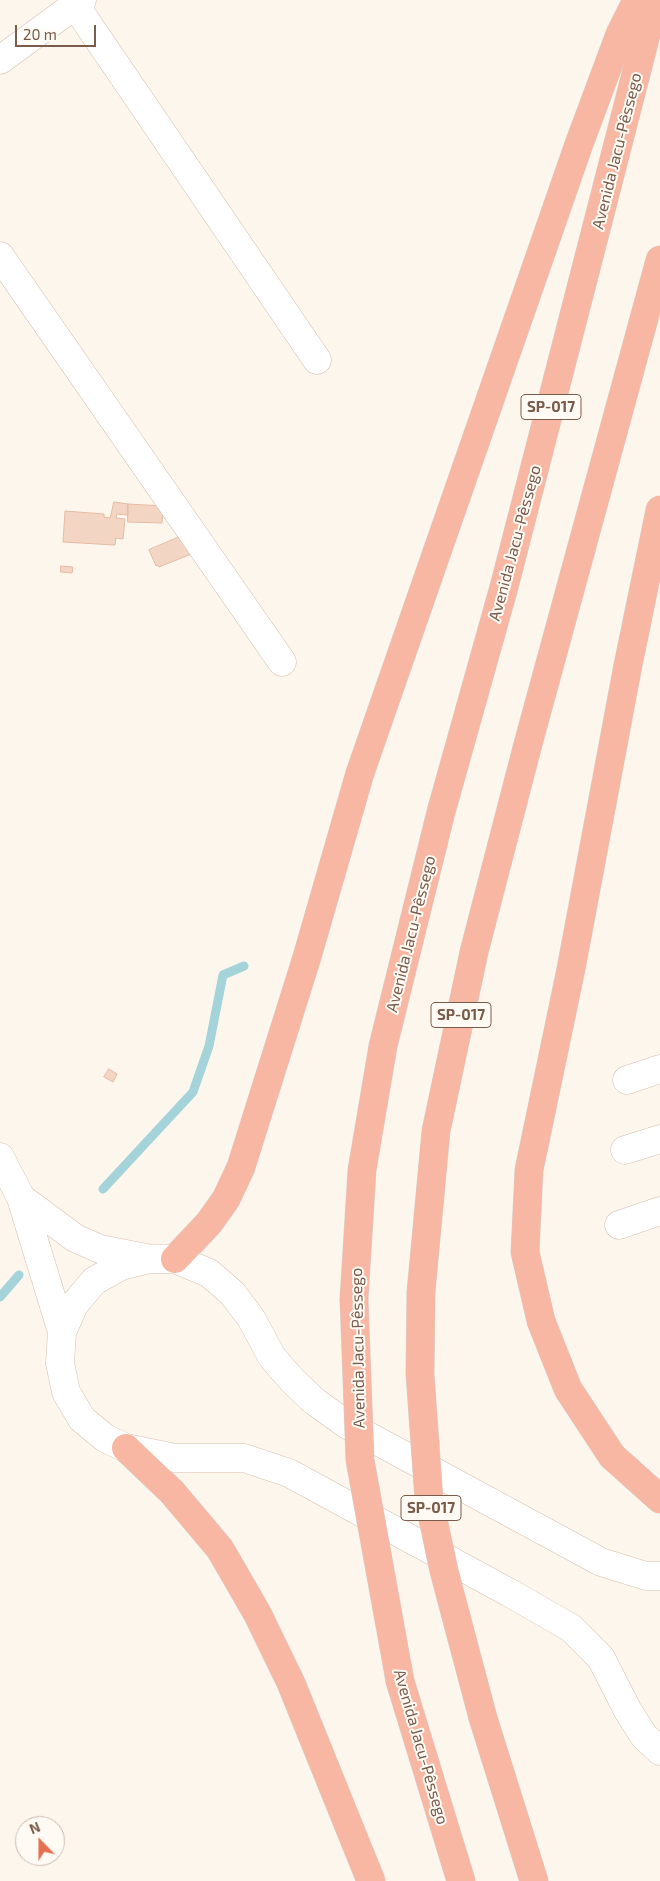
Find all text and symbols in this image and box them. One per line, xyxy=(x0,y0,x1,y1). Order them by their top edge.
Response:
scale bar xyxy=(18,15,99,47)
text: 20 m xyxy=(23,25,57,43)
street label: Avenida Jacu-Pêssego xyxy=(588,71,646,231)
road number: SP-017 xyxy=(521,394,581,420)
street label: Avenida Jacu-Pêssego xyxy=(485,463,545,623)
street label: Avenida Jacu-Pêssego xyxy=(382,854,440,1014)
road number: SP-017 xyxy=(431,1002,491,1028)
street label: Avenida Jacu-Pêssego xyxy=(347,1268,369,1428)
road number: SP-017 xyxy=(401,1496,461,1520)
street label: Avenida Jacu-Pêssego xyxy=(390,1667,452,1827)
north arrow xyxy=(15,1816,65,1866)
text: N xyxy=(27,1818,42,1837)

